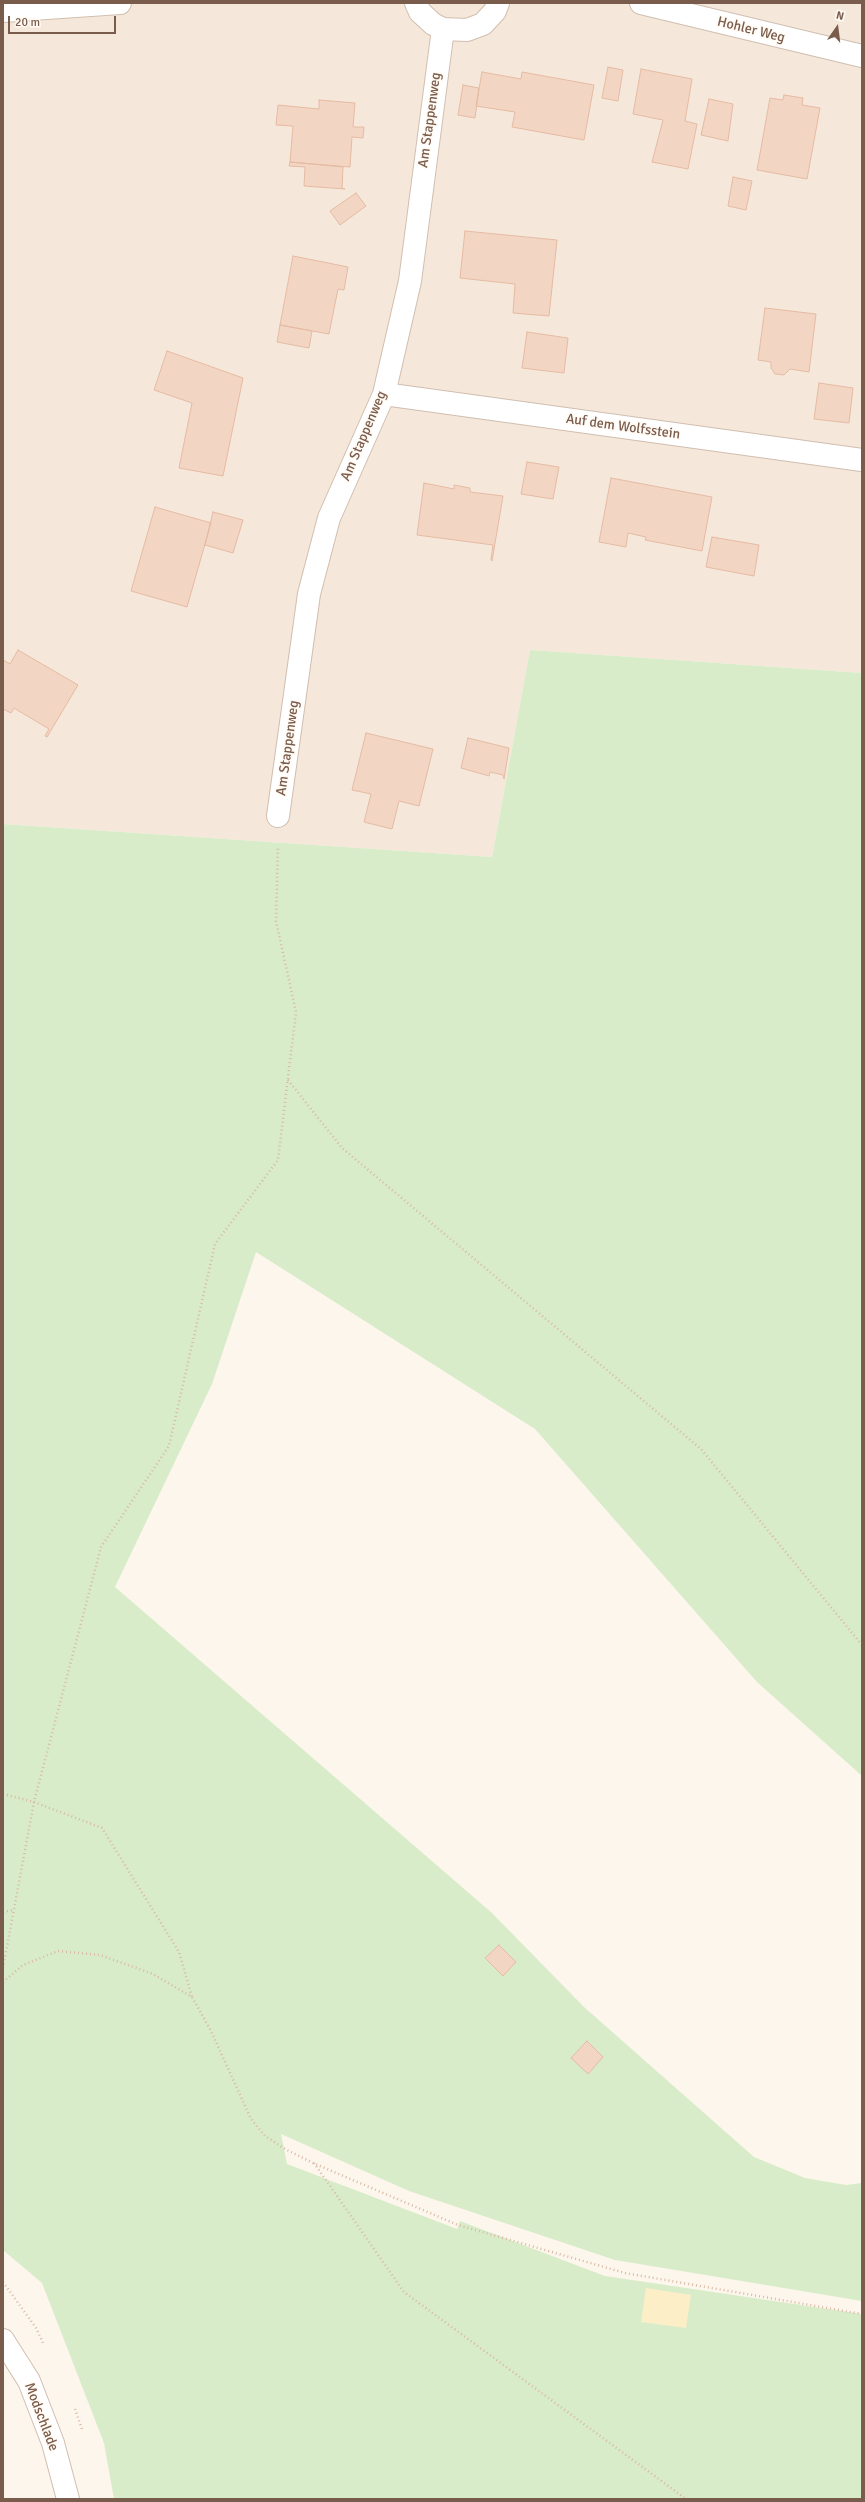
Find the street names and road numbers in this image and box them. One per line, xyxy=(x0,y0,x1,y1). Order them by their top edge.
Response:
street label: Hohler Weg xyxy=(715,13,787,47)
street label: Am Stappenweg xyxy=(415,71,445,169)
street label: Am Stappenweg xyxy=(337,388,391,484)
street label: Auf dem Wolfsstein xyxy=(565,411,681,443)
street label: Am Stappenweg xyxy=(273,699,303,797)
street label: Modschlade xyxy=(20,2380,62,2454)

